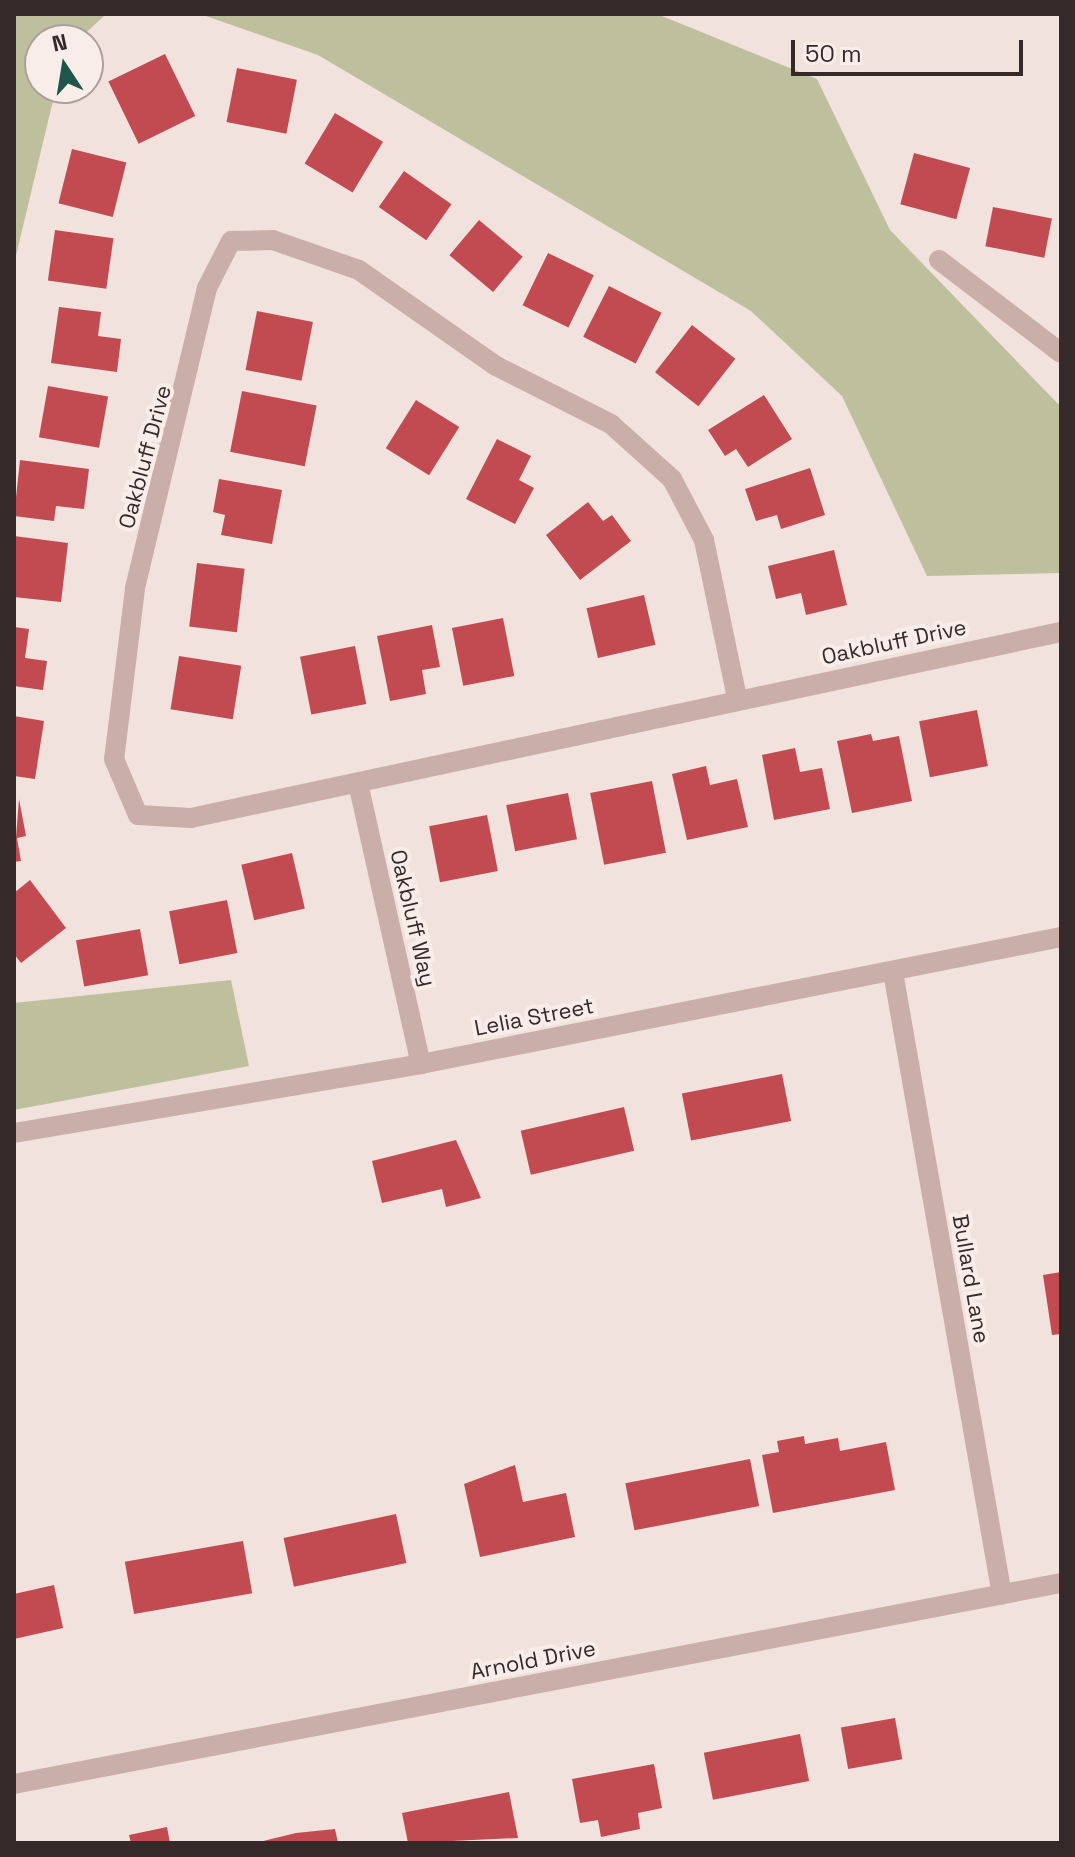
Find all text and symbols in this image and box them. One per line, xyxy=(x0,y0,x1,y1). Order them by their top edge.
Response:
north arrow xyxy=(24,24,104,104)
scale bar xyxy=(795,24,1027,74)
text: N xyxy=(49,27,70,58)
text: 50 m xyxy=(805,38,862,69)
street label: Oakbluff Drive xyxy=(113,382,177,532)
street label: Oakbluff Drive xyxy=(819,614,969,670)
street label: Oakbluff Way xyxy=(384,847,442,989)
street label: Lelia Street xyxy=(472,992,596,1042)
street label: Bullard Lane xyxy=(947,1213,995,1345)
street label: Arnold Drive xyxy=(468,1635,598,1685)

